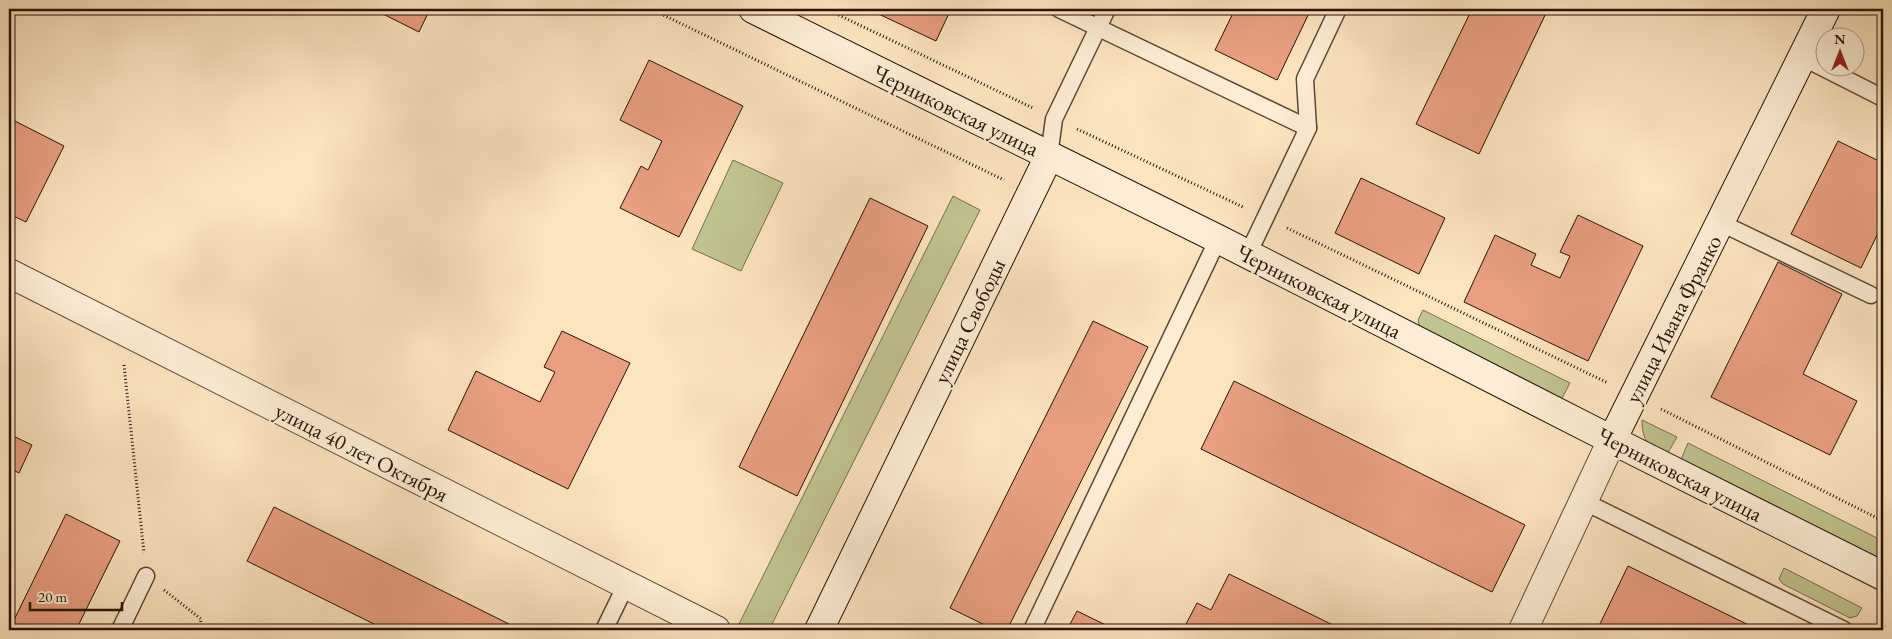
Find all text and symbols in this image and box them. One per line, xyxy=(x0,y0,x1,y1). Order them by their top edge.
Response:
north arrow xyxy=(1814,28,1864,78)
text: N xyxy=(1834,30,1846,48)
street label: Черниковская улица xyxy=(868,58,1044,163)
street label: улица Ивана Франко xyxy=(1618,230,1728,408)
street label: Черниковская улица xyxy=(1231,237,1406,346)
street label: улица Свободы xyxy=(927,254,1012,389)
street label: улица 40 лет Октября xyxy=(270,396,454,509)
street label: Черниковская улица xyxy=(1592,420,1767,529)
scale bar xyxy=(30,579,122,611)
text: 20 m xyxy=(38,587,67,606)

